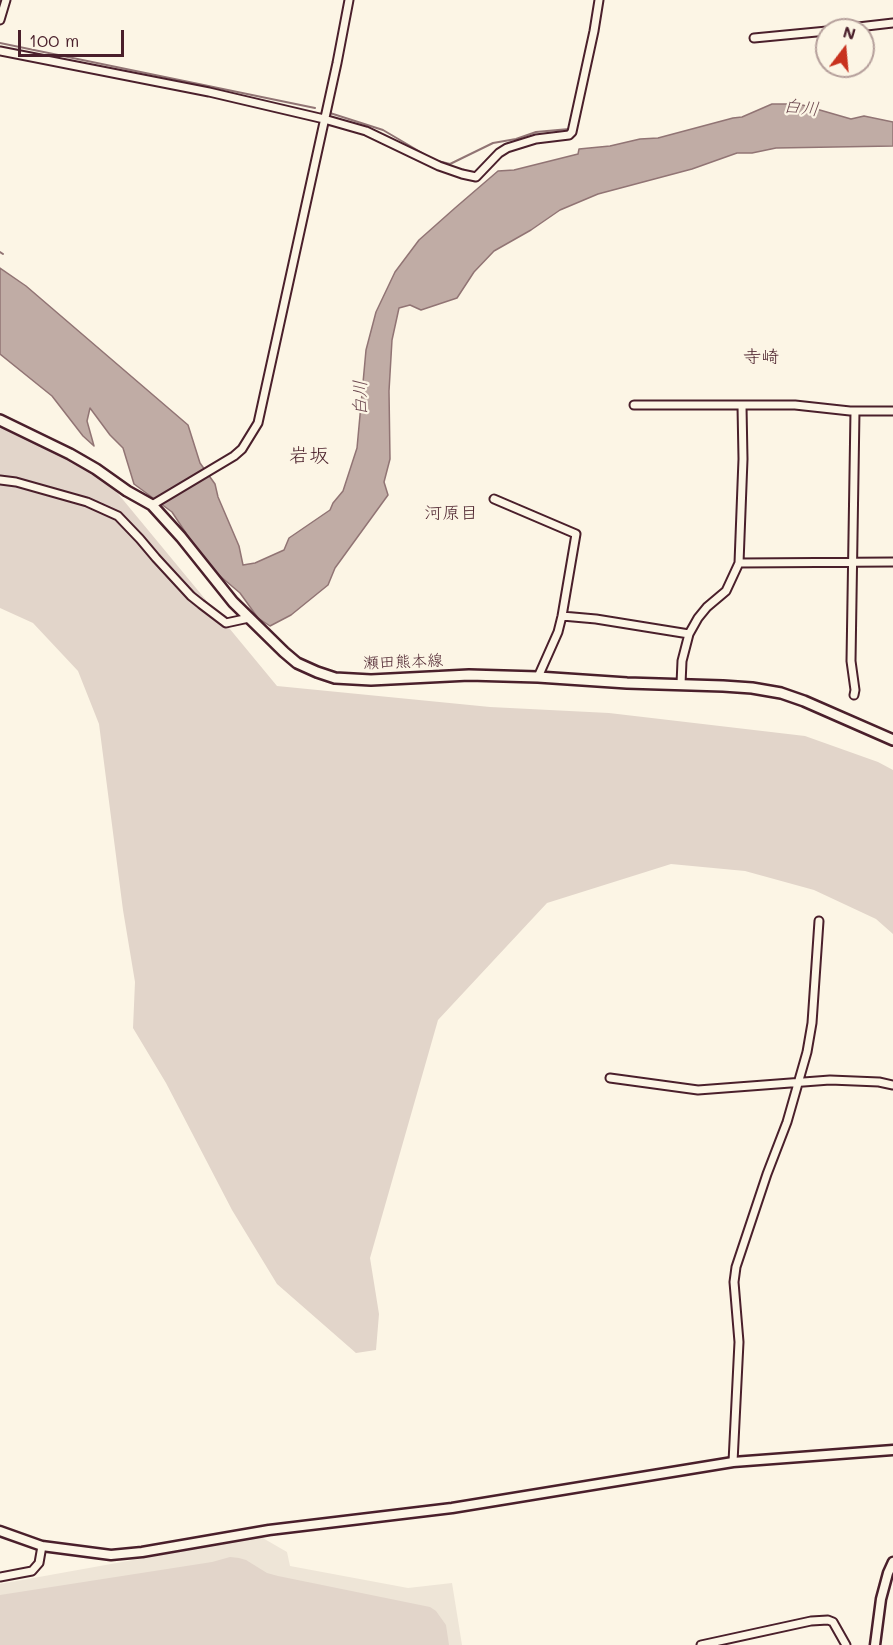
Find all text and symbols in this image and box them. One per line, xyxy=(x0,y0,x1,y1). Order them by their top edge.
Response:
scale bar xyxy=(21,18,128,56)
north arrow xyxy=(815,18,875,78)
text: N xyxy=(841,20,858,44)
text: 100 m xyxy=(29,28,79,52)
water label: 白川 xyxy=(782,95,820,121)
district label: 寺崎 xyxy=(743,346,779,368)
water label: 白川 xyxy=(349,380,371,416)
district label: 岩坂 xyxy=(289,444,329,468)
district label: 河原目 xyxy=(424,502,478,524)
street label: 瀬田熊本線 xyxy=(363,651,443,673)

